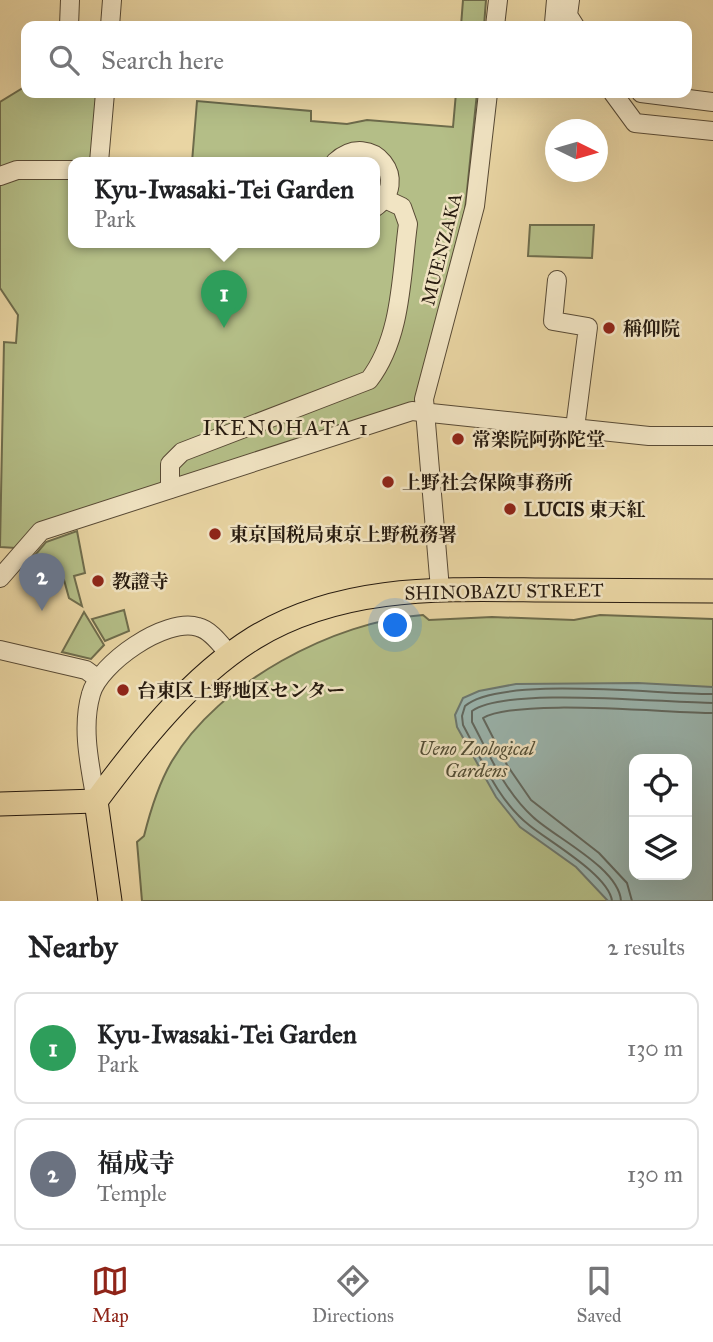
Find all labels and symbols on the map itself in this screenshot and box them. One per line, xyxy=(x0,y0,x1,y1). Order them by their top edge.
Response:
north arrow xyxy=(545,119,608,182)
street label: MUENZAKA xyxy=(416,190,467,308)
pin: 1 xyxy=(201,270,247,328)
place label: 稱仰院 xyxy=(623,317,680,340)
marker: 稱仰院 xyxy=(601,320,617,336)
district label: IKENOHATA 1 xyxy=(202,415,370,441)
place label: 常楽院阿弥陀堂 xyxy=(472,428,605,451)
marker: 常楽院阿弥陀堂 xyxy=(450,431,466,447)
place label: 上野社会保険事務所 xyxy=(402,471,573,494)
marker: 上野社会保険事務所 xyxy=(380,474,396,490)
place label: LUCIS 東天紅 xyxy=(524,498,646,521)
marker: LUCIS 東天紅 xyxy=(502,501,518,517)
place label: 東京国税局東京上野税務署 xyxy=(229,523,457,546)
marker: 東京国税局東京上野税務署 xyxy=(207,526,223,542)
pin: 2 xyxy=(19,553,65,611)
place label: 教證寺 xyxy=(112,570,169,593)
marker: 教證寺 xyxy=(90,573,106,589)
street label: SHINOBAZU STREET xyxy=(404,578,604,605)
your location xyxy=(378,608,412,642)
place label: 台東区上野地区センター xyxy=(137,679,345,702)
marker: 台東区上野地区センター xyxy=(115,682,131,698)
park label: Ueno Zoological Gardens xyxy=(418,737,536,782)

